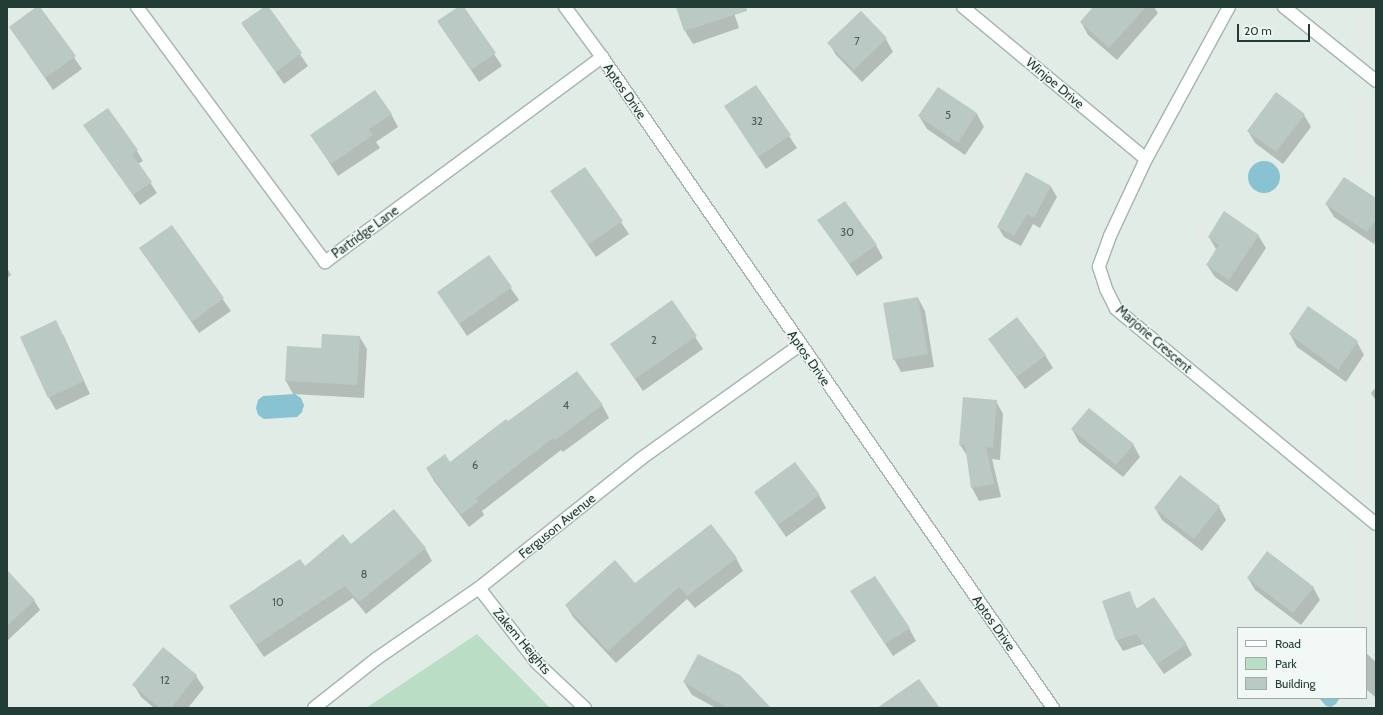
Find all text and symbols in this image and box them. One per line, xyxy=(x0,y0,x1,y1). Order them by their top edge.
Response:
scale bar xyxy=(1239,16,1312,42)
text: 20 m xyxy=(1244,23,1272,38)
house number: 7 xyxy=(854,34,860,48)
street label: Winjoe Drive xyxy=(1023,54,1087,112)
street label: Aptos Drive xyxy=(600,60,650,122)
house number: 5 xyxy=(945,108,951,122)
house number: 32 xyxy=(751,114,763,128)
street label: Partridge Lane xyxy=(329,203,401,261)
house number: 30 xyxy=(840,225,854,239)
street label: Marjorie Crescent xyxy=(1113,302,1195,376)
street label: Aptos Drive xyxy=(784,327,834,389)
house number: 2 xyxy=(651,333,657,347)
house number: 4 xyxy=(563,398,569,412)
house number: 6 xyxy=(472,458,478,472)
street label: Ferguson Avenue xyxy=(516,490,598,562)
house number: 8 xyxy=(361,567,367,581)
street label: Aptos Drive xyxy=(969,592,1019,654)
house number: 10 xyxy=(272,595,284,609)
street label: Zakem Heights xyxy=(490,605,554,677)
legend xyxy=(1237,627,1367,699)
text: Road xyxy=(1275,636,1301,651)
text: Park xyxy=(1275,656,1297,671)
house number: 12 xyxy=(160,673,170,687)
text: Building xyxy=(1275,676,1316,691)

